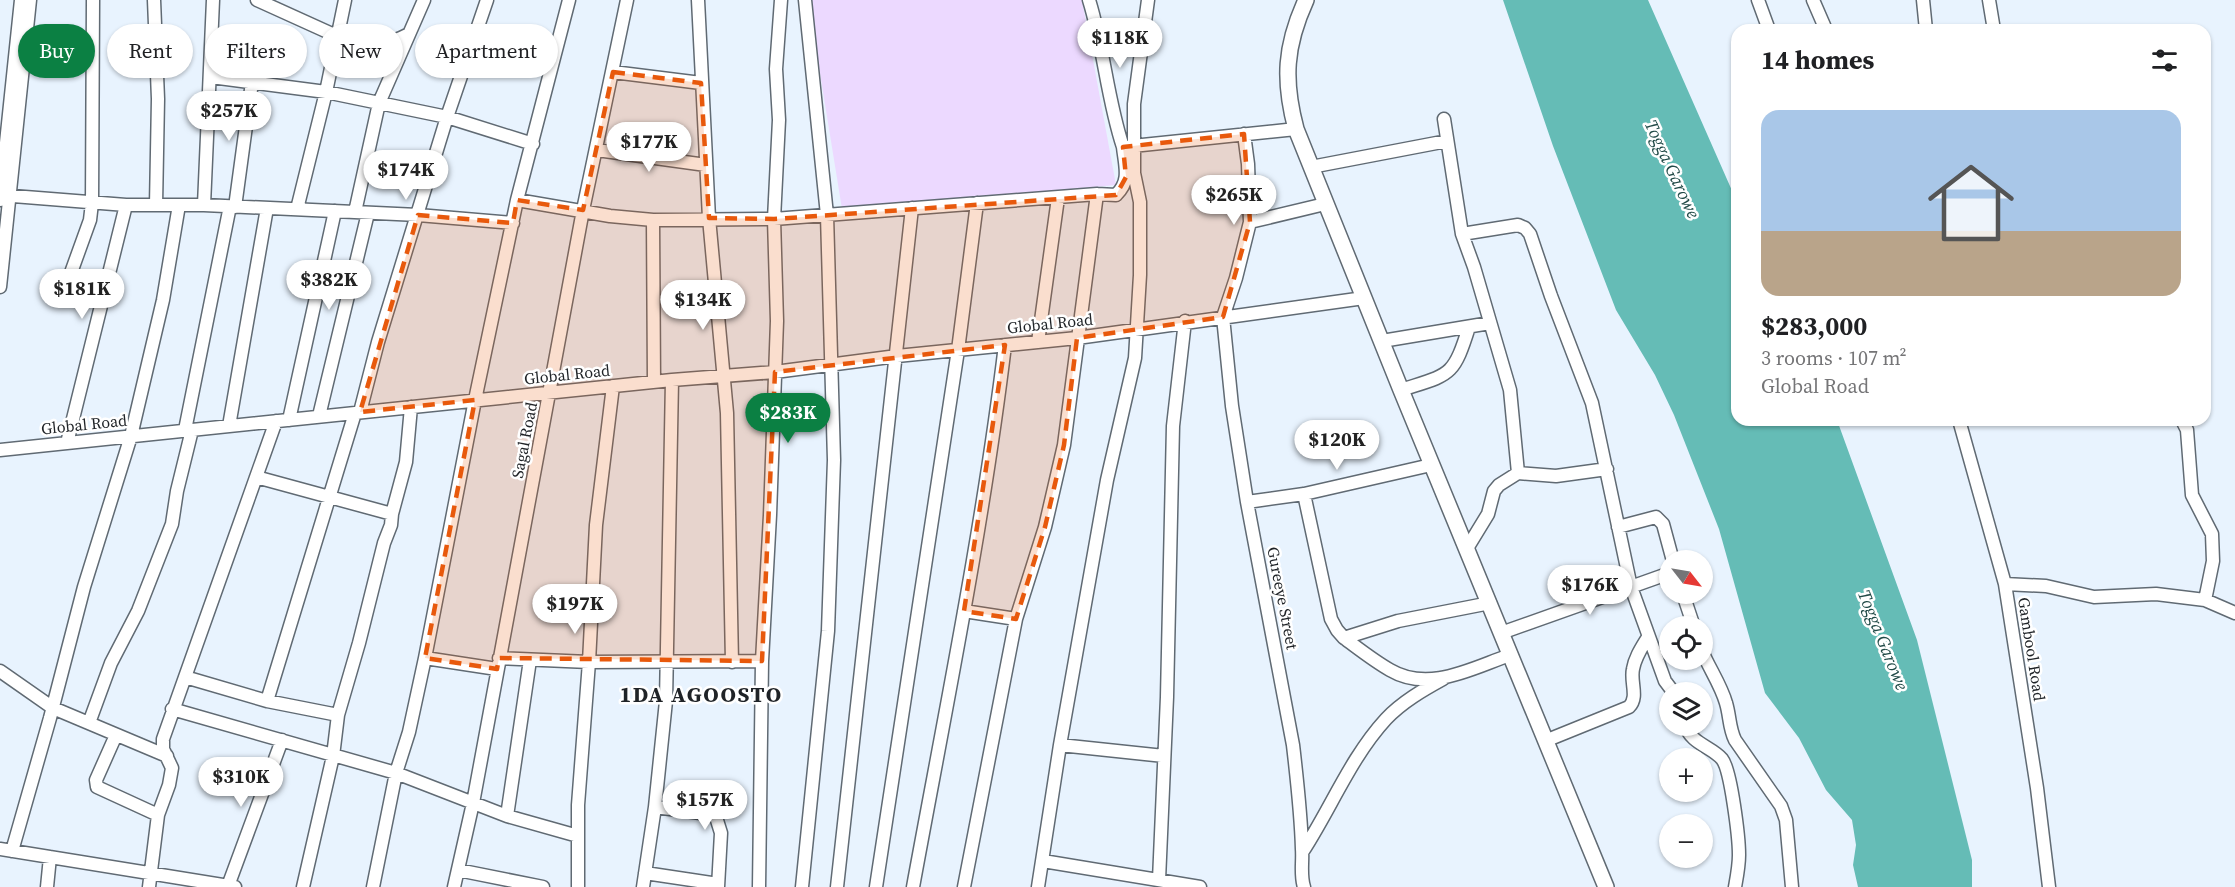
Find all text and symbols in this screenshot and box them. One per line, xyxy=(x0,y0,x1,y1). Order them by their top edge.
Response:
pin: $118K xyxy=(1078,18,1162,69)
text: $118K xyxy=(1091,23,1149,51)
chip: Buy xyxy=(18,24,95,78)
chip: Rent xyxy=(107,24,193,78)
chip: Filters xyxy=(205,24,307,78)
chip: New xyxy=(319,24,403,78)
chip: Apartment xyxy=(415,24,558,78)
text: 14 homes xyxy=(1761,42,1874,78)
icon: filters xyxy=(2148,44,2181,77)
pin: $257K xyxy=(187,91,271,142)
text: $257K xyxy=(200,96,258,124)
water label: Togga Garowe xyxy=(1639,115,1706,223)
pin: $177K xyxy=(607,122,691,173)
text: $177K xyxy=(620,127,678,155)
icon: home xyxy=(1917,149,2025,257)
pin: $174K xyxy=(364,150,448,201)
text: $174K xyxy=(377,155,435,183)
pin: $265K xyxy=(1192,175,1276,226)
text: $265K xyxy=(1205,180,1263,208)
pin: $382K xyxy=(287,260,371,311)
text: $382K xyxy=(300,265,358,293)
pin: $181K xyxy=(40,269,124,320)
text: $181K xyxy=(53,274,111,302)
pin: $134K xyxy=(661,280,745,331)
text: $134K xyxy=(674,285,732,313)
street label: Global Road xyxy=(1006,308,1094,338)
text: $283,000 xyxy=(1761,308,1867,344)
text: 3 rooms · 107 m² xyxy=(1761,344,1907,372)
street label: Global Road xyxy=(523,359,611,389)
text: Global Road xyxy=(1761,372,1869,400)
pin: $283K xyxy=(746,393,830,444)
text: $283K xyxy=(759,398,817,426)
street label: Sagal Road xyxy=(506,400,542,480)
street label: Global Road xyxy=(40,409,128,439)
pin: $120K xyxy=(1295,420,1379,471)
text: $120K xyxy=(1308,425,1366,453)
street label: Gureeye Street xyxy=(1262,545,1304,652)
north arrow xyxy=(1659,550,1713,604)
map controls xyxy=(1659,550,1713,868)
pin: $176K xyxy=(1548,565,1632,616)
text: $176K xyxy=(1561,570,1619,598)
pin: $197K xyxy=(533,584,617,635)
water label: Togga Garowe xyxy=(1852,586,1915,694)
text: $197K xyxy=(546,589,604,617)
street label: Gambool Road xyxy=(2013,596,2051,702)
button: locate xyxy=(1659,616,1713,670)
district label: 1DA AGOOSTO xyxy=(619,679,783,709)
button: layers xyxy=(1659,682,1713,736)
button: + xyxy=(1659,748,1713,802)
pin: $310K xyxy=(199,757,283,808)
text: $310K xyxy=(212,762,270,790)
pin: $157K xyxy=(663,780,747,831)
text: $157K xyxy=(676,785,734,813)
button: − xyxy=(1659,814,1713,868)

